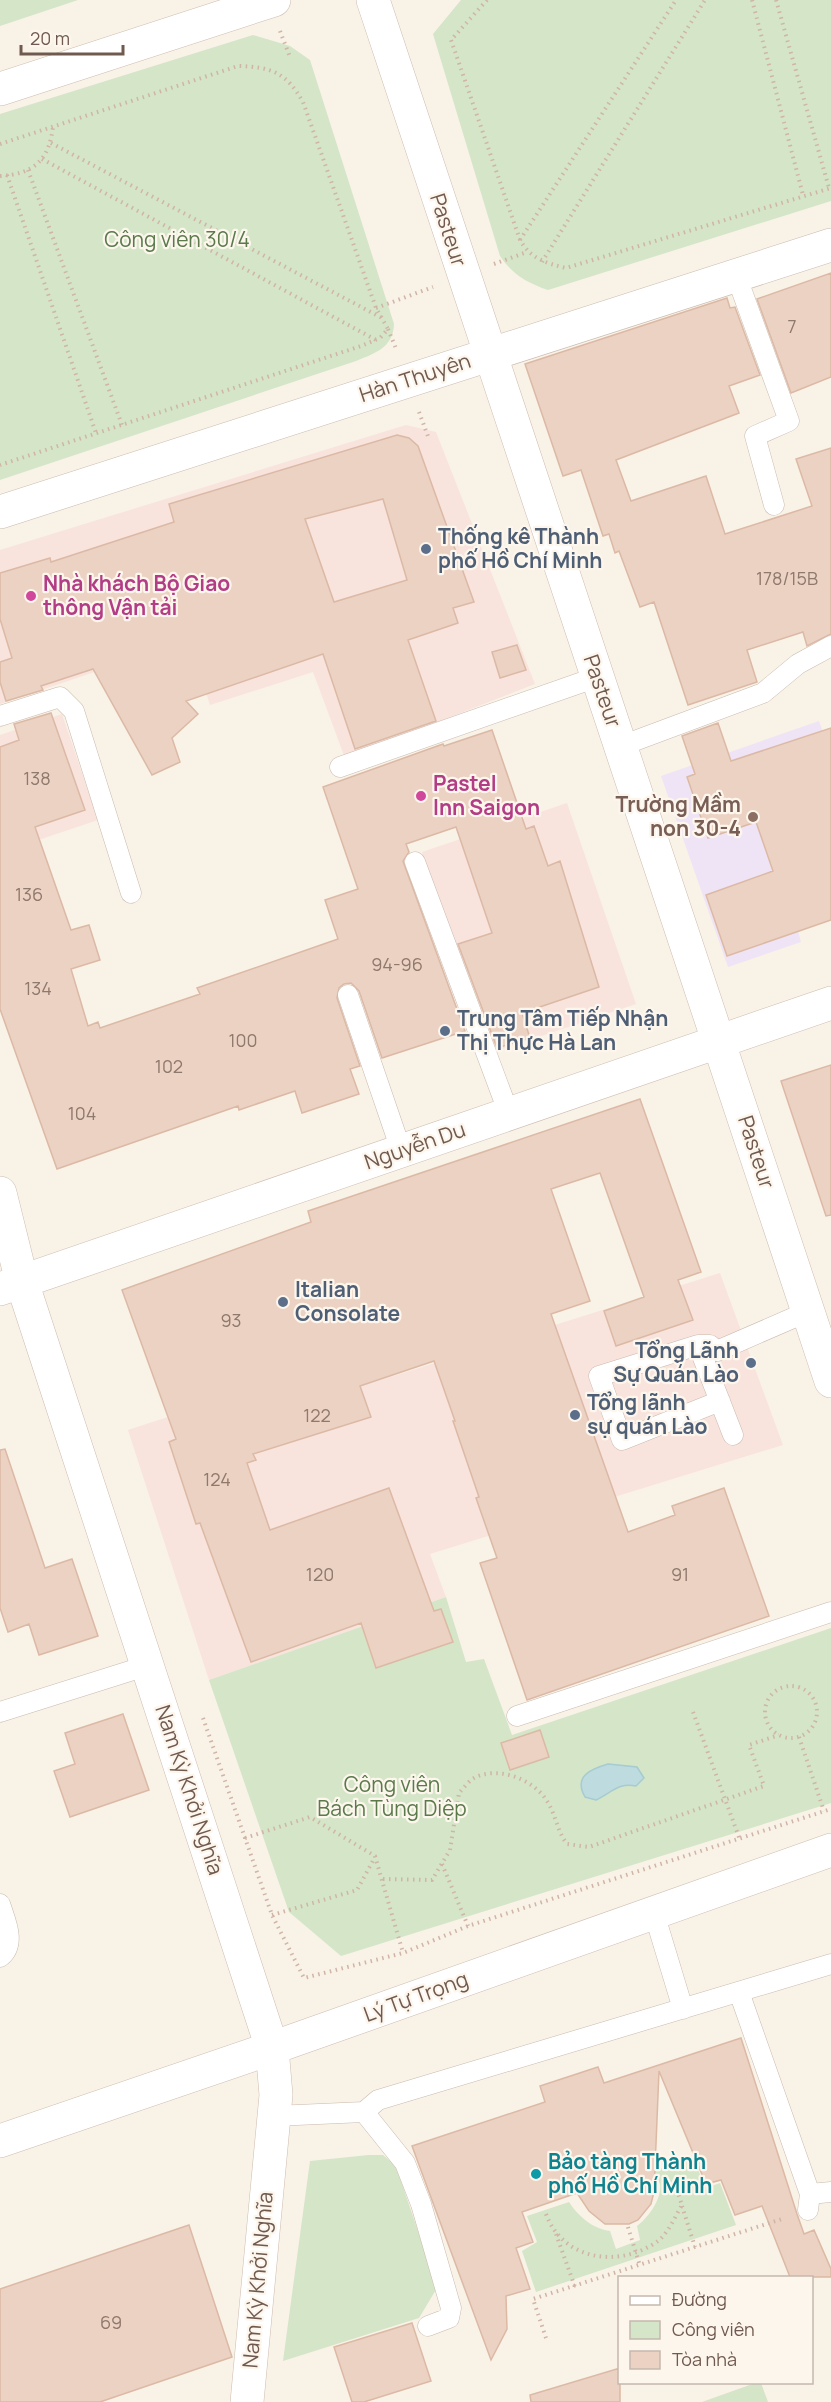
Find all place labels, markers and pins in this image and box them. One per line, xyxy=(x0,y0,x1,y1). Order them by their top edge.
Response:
place label: Thống kê Thành phố Hồ Chí Minh xyxy=(438,522,602,574)
marker: Thống kê Thành phố Hồ Chí Minh xyxy=(419,542,433,556)
place label: Nhà khách Bộ Giao thông Vận tải xyxy=(43,569,230,621)
marker: Nhà khách Bộ Giao thông Vận tải xyxy=(24,589,38,603)
place label: Pastel Inn Saigon xyxy=(433,769,540,821)
marker: Pastel Inn Saigon xyxy=(414,789,428,803)
place label: Trường Mầm non 30-4 xyxy=(616,790,741,842)
marker: Trường Mầm non 30-4 xyxy=(746,810,760,824)
place label: Trung Tâm Tiếp Nhận Thị Thực Hà Lan xyxy=(457,1004,668,1056)
marker: Trung Tâm Tiếp Nhận Thị Thực Hà Lan xyxy=(438,1024,452,1038)
place label: Italian Consolate xyxy=(295,1275,400,1327)
marker: Italian Consolate xyxy=(276,1295,290,1309)
place label: Tổng Lãnh Sự Quán Lào xyxy=(613,1336,739,1388)
marker: Tổng Lãnh Sự Quán Lào xyxy=(744,1356,758,1370)
place label: Tổng lãnh sự quán Lào xyxy=(587,1388,708,1440)
marker: Tổng lãnh sự quán Lào xyxy=(568,1408,582,1422)
place label: Bảo tàng Thành phố Hồ Chí Minh xyxy=(548,2147,712,2199)
marker: Bảo tàng Thành phố Hồ Chí Minh xyxy=(529,2167,543,2181)

